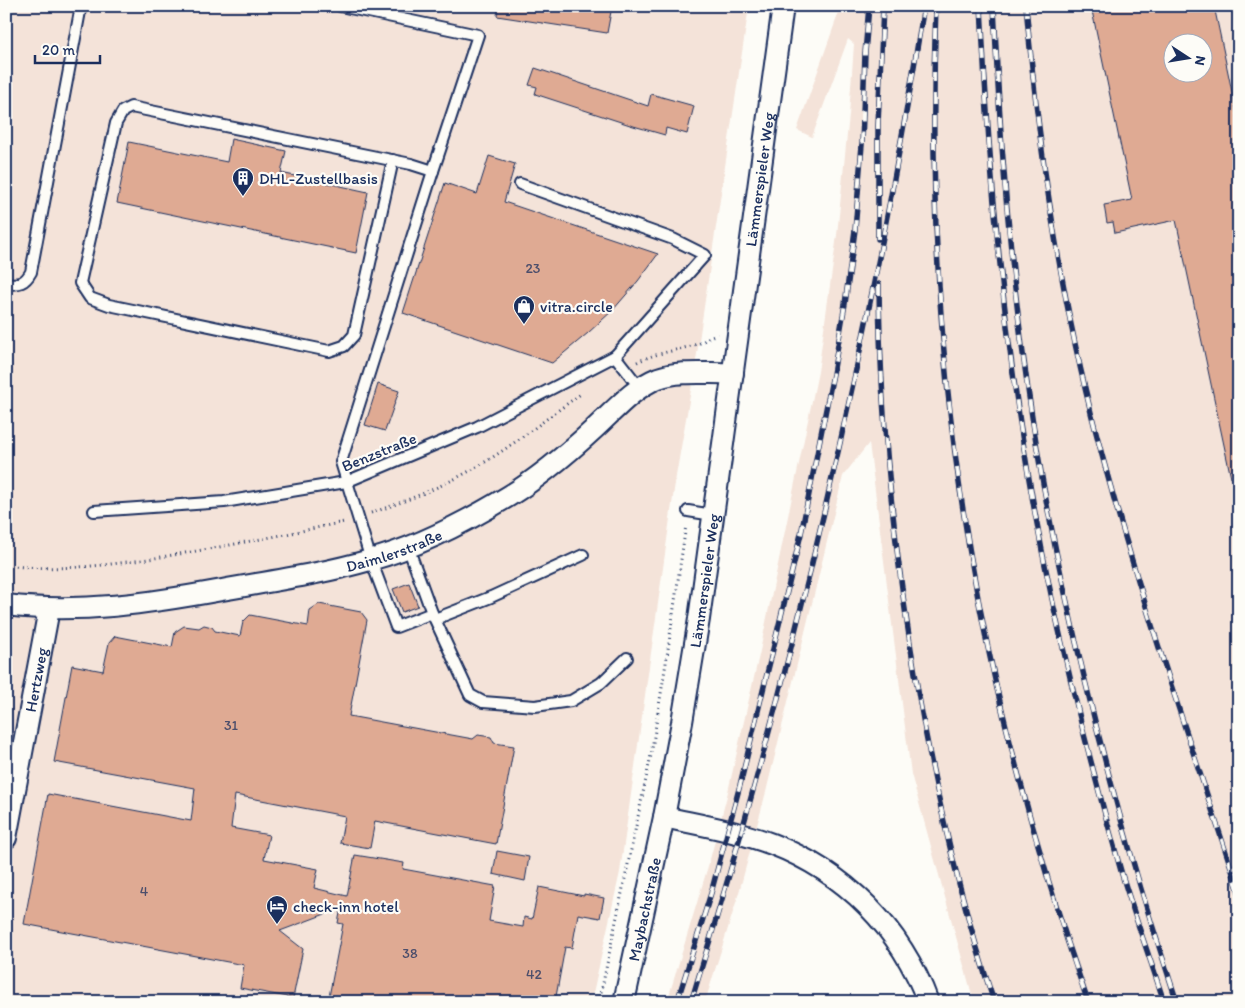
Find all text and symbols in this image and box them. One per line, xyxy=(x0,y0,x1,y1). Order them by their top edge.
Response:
scale bar xyxy=(35,32,100,64)
north arrow xyxy=(1162,32,1212,82)
text: 20 m xyxy=(42,41,76,59)
text: N xyxy=(1191,54,1210,67)
street label: Lämmerspieler Weg xyxy=(741,110,778,248)
building icon: DHL-Zustellbasis xyxy=(231,166,255,197)
place label: DHL-Zustellbasis xyxy=(259,169,378,188)
house number: 23 xyxy=(526,260,541,277)
shop icon: vitra.circle xyxy=(512,294,536,325)
place label: vitra.circle xyxy=(540,297,613,316)
street label: Benzstraße xyxy=(339,428,419,476)
street label: Lämmerspieler Weg xyxy=(685,512,723,649)
street label: Daimlerstraße xyxy=(344,525,445,576)
street label: Hertzweg xyxy=(20,645,51,714)
house number: 31 xyxy=(224,717,239,734)
street label: Maybachstraße xyxy=(624,855,665,963)
house number: 4 xyxy=(140,883,149,900)
hotel icon: check-inn hotel xyxy=(265,894,289,925)
place label: check-inn hotel xyxy=(293,897,399,916)
house number: 38 xyxy=(402,945,418,962)
house number: 42 xyxy=(526,966,543,983)

